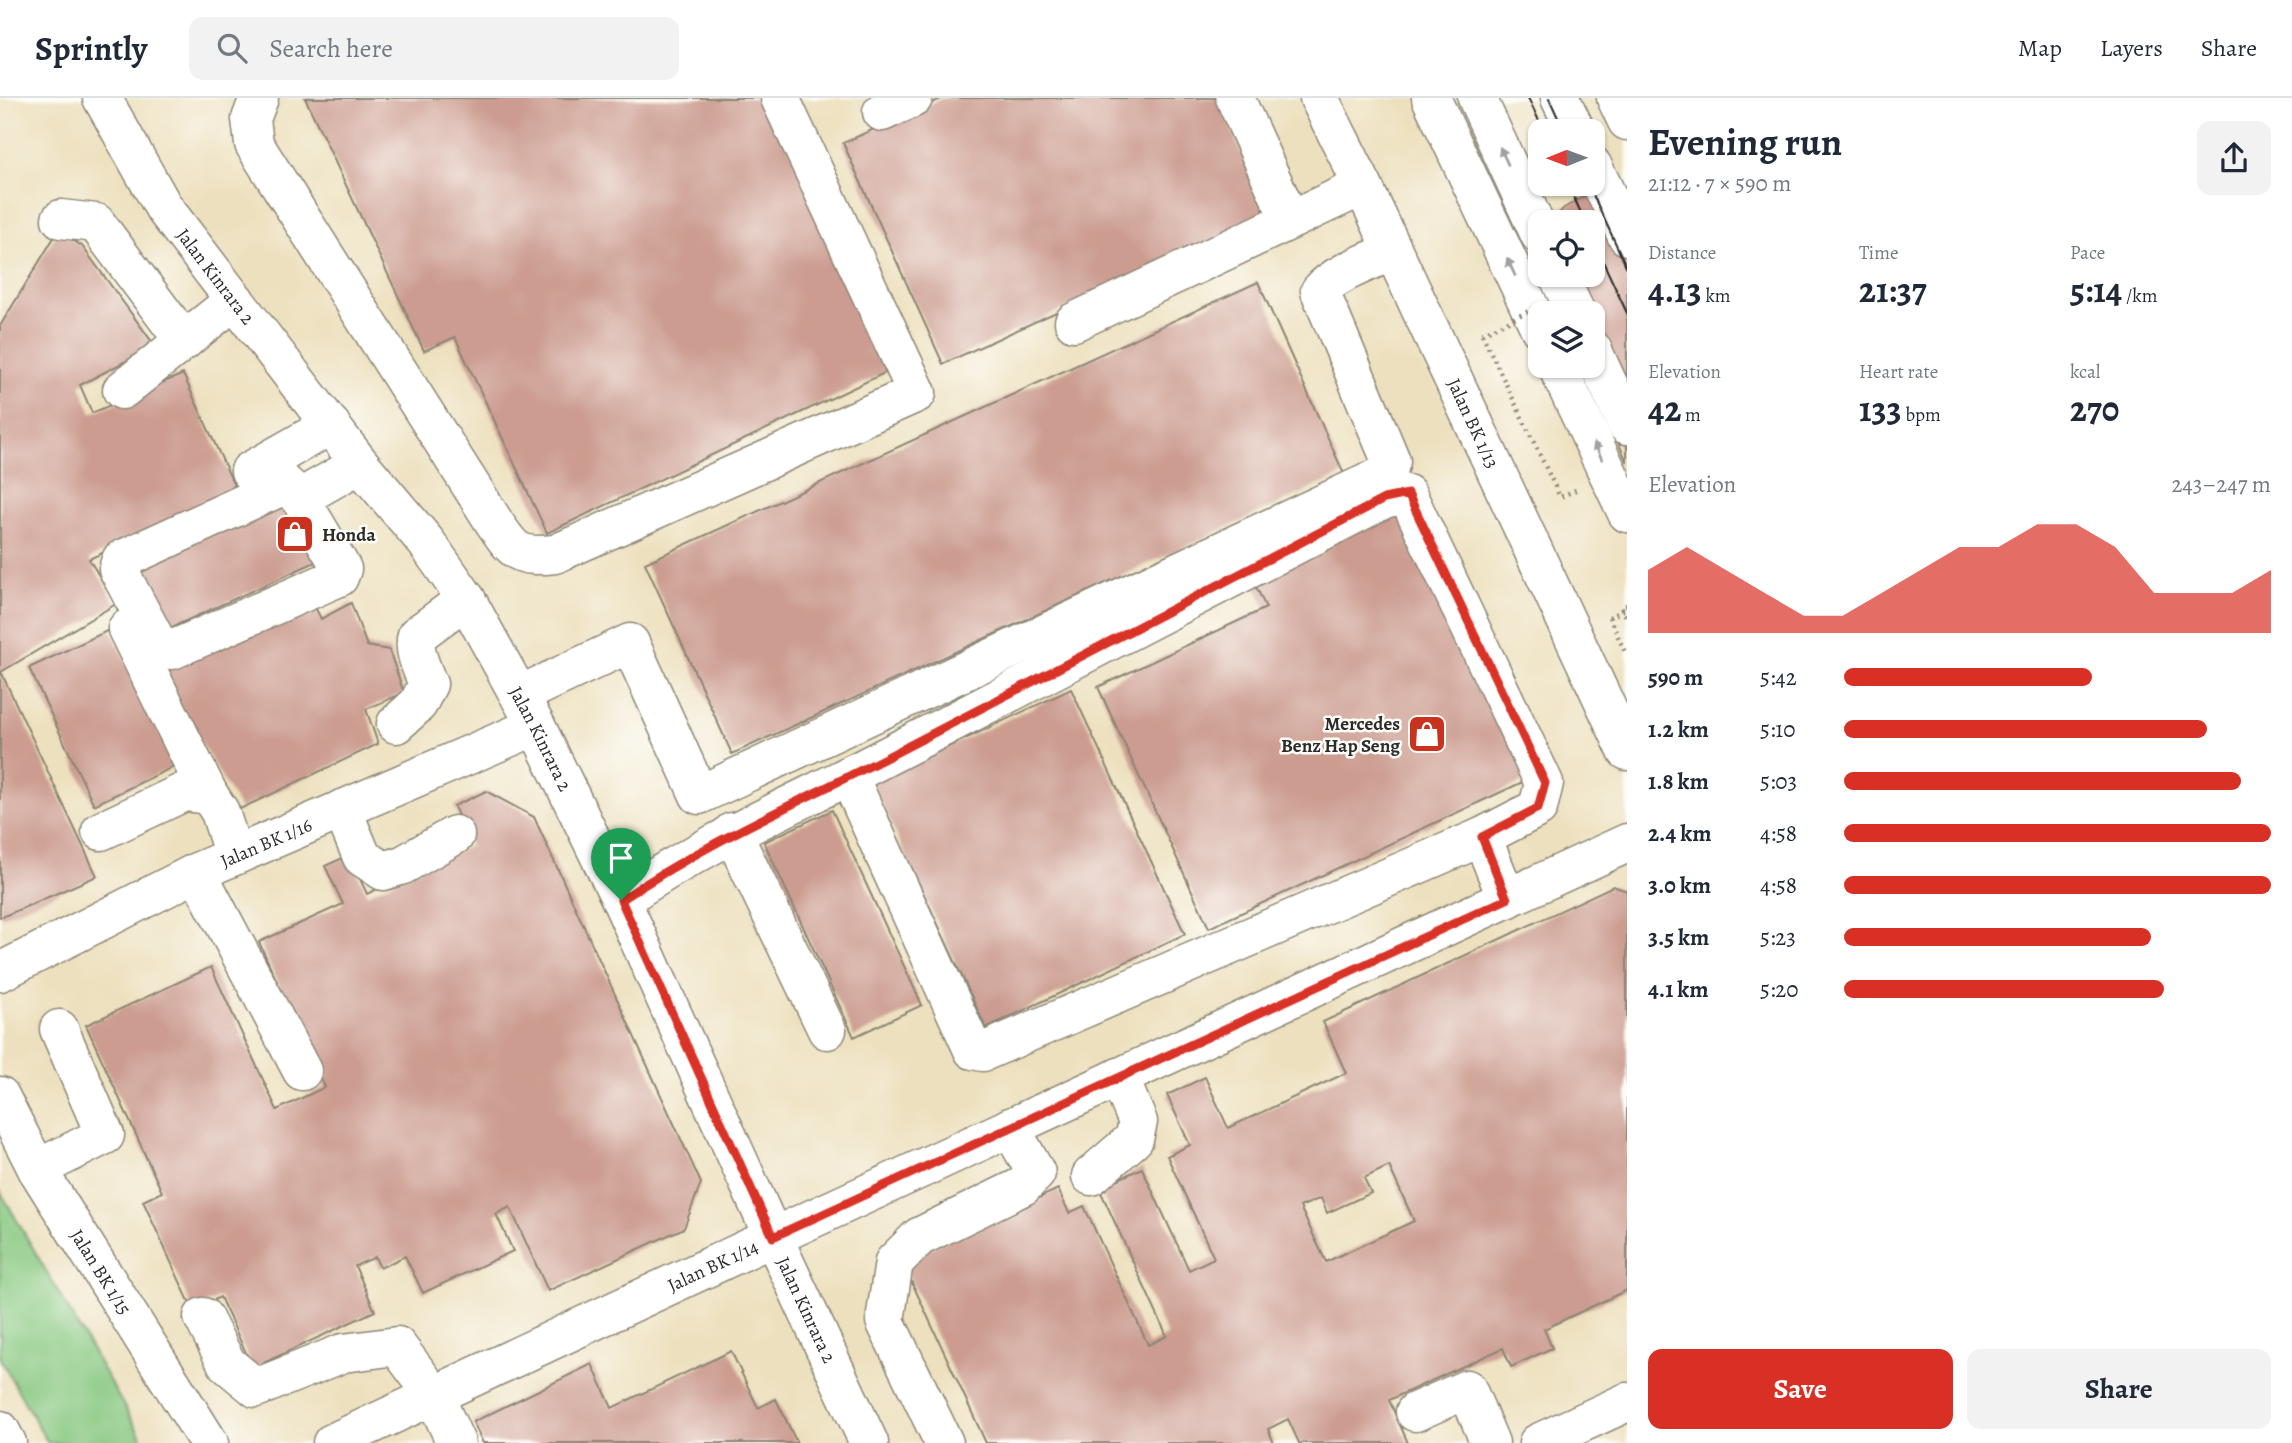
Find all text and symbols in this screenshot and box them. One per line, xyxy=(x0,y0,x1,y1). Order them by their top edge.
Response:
search box xyxy=(189,17,679,80)
text: Sprintly xyxy=(35,26,147,71)
icon: search xyxy=(213,29,251,67)
text: Search here xyxy=(269,31,393,66)
text: Map xyxy=(2018,32,2062,64)
text: Layers xyxy=(2100,32,2163,64)
text: Share xyxy=(2201,32,2257,64)
text: Evening run xyxy=(1648,116,1842,168)
north arrow xyxy=(1528,119,1605,196)
map controls xyxy=(1528,119,1605,378)
button: share xyxy=(2197,121,2271,195)
one-way arrow xyxy=(1498,146,1510,166)
text: 21:12 · 7 × 590 m xyxy=(1648,168,1791,199)
button: locate xyxy=(1528,210,1605,287)
street label: Jalan Kinrara 2 xyxy=(170,223,260,330)
text: Distance xyxy=(1648,240,1716,266)
text: Time xyxy=(1859,240,1898,266)
text: Pace xyxy=(2070,240,2105,266)
one-way arrow xyxy=(1505,257,1517,277)
text: 4.13 xyxy=(1648,266,1702,314)
text: 21:37 xyxy=(1859,266,1927,314)
text: 5:14 xyxy=(2070,266,2122,314)
text: km xyxy=(1702,283,1731,309)
text: /km xyxy=(2122,283,2158,309)
button: layers xyxy=(1528,301,1605,378)
text: Elevation xyxy=(1648,359,1721,385)
text: Heart rate xyxy=(1859,359,1938,385)
text: kcal xyxy=(2070,359,2100,385)
street label: Jalan BK 1/13 xyxy=(1441,374,1505,473)
text: 42 xyxy=(1648,385,1681,433)
text: 133 xyxy=(1859,385,1902,433)
text: 270 xyxy=(2070,385,2119,433)
text: m xyxy=(1681,402,1701,428)
text: bpm xyxy=(1902,402,1941,428)
one-way arrow xyxy=(1592,441,1604,461)
text: Elevation xyxy=(1648,469,1736,500)
text: 243–247 m xyxy=(2171,469,2271,500)
shop icon: Honda xyxy=(274,513,316,555)
place label: Honda xyxy=(322,522,376,548)
text: 590 m xyxy=(1648,662,1703,693)
text: 5:42 xyxy=(1760,662,1797,693)
street label: Jalan Kinrara 2 xyxy=(503,682,578,796)
place label: Mercedes Benz Hap Seng xyxy=(1281,711,1400,759)
shop icon: Mercedes Benz Hap Seng xyxy=(1406,713,1448,755)
text: 1.2 km xyxy=(1648,714,1709,745)
text: 5:10 xyxy=(1760,714,1796,745)
text: 1.8 km xyxy=(1648,766,1709,797)
text: 5:03 xyxy=(1760,766,1797,797)
street label: Jalan BK 1/16 xyxy=(217,812,316,874)
text: 2.4 km xyxy=(1648,818,1711,849)
text: 4:58 xyxy=(1760,818,1797,849)
pin xyxy=(591,828,651,900)
icon: arrive xyxy=(602,839,640,877)
text: 3.0 km xyxy=(1648,870,1711,901)
text: 4:58 xyxy=(1760,870,1797,901)
text: 3.5 km xyxy=(1648,922,1709,953)
text: 5:23 xyxy=(1760,922,1796,953)
text: 4.1 km xyxy=(1648,974,1709,1005)
text: 5:20 xyxy=(1760,974,1799,1005)
street label: Jalan BK 1/15 xyxy=(64,1224,137,1320)
street label: Jalan BK 1/14 xyxy=(663,1234,763,1298)
street label: Jalan Kinrara 2 xyxy=(770,1253,842,1368)
button: Save xyxy=(1648,1349,1953,1429)
button: Share xyxy=(1967,1349,2271,1429)

